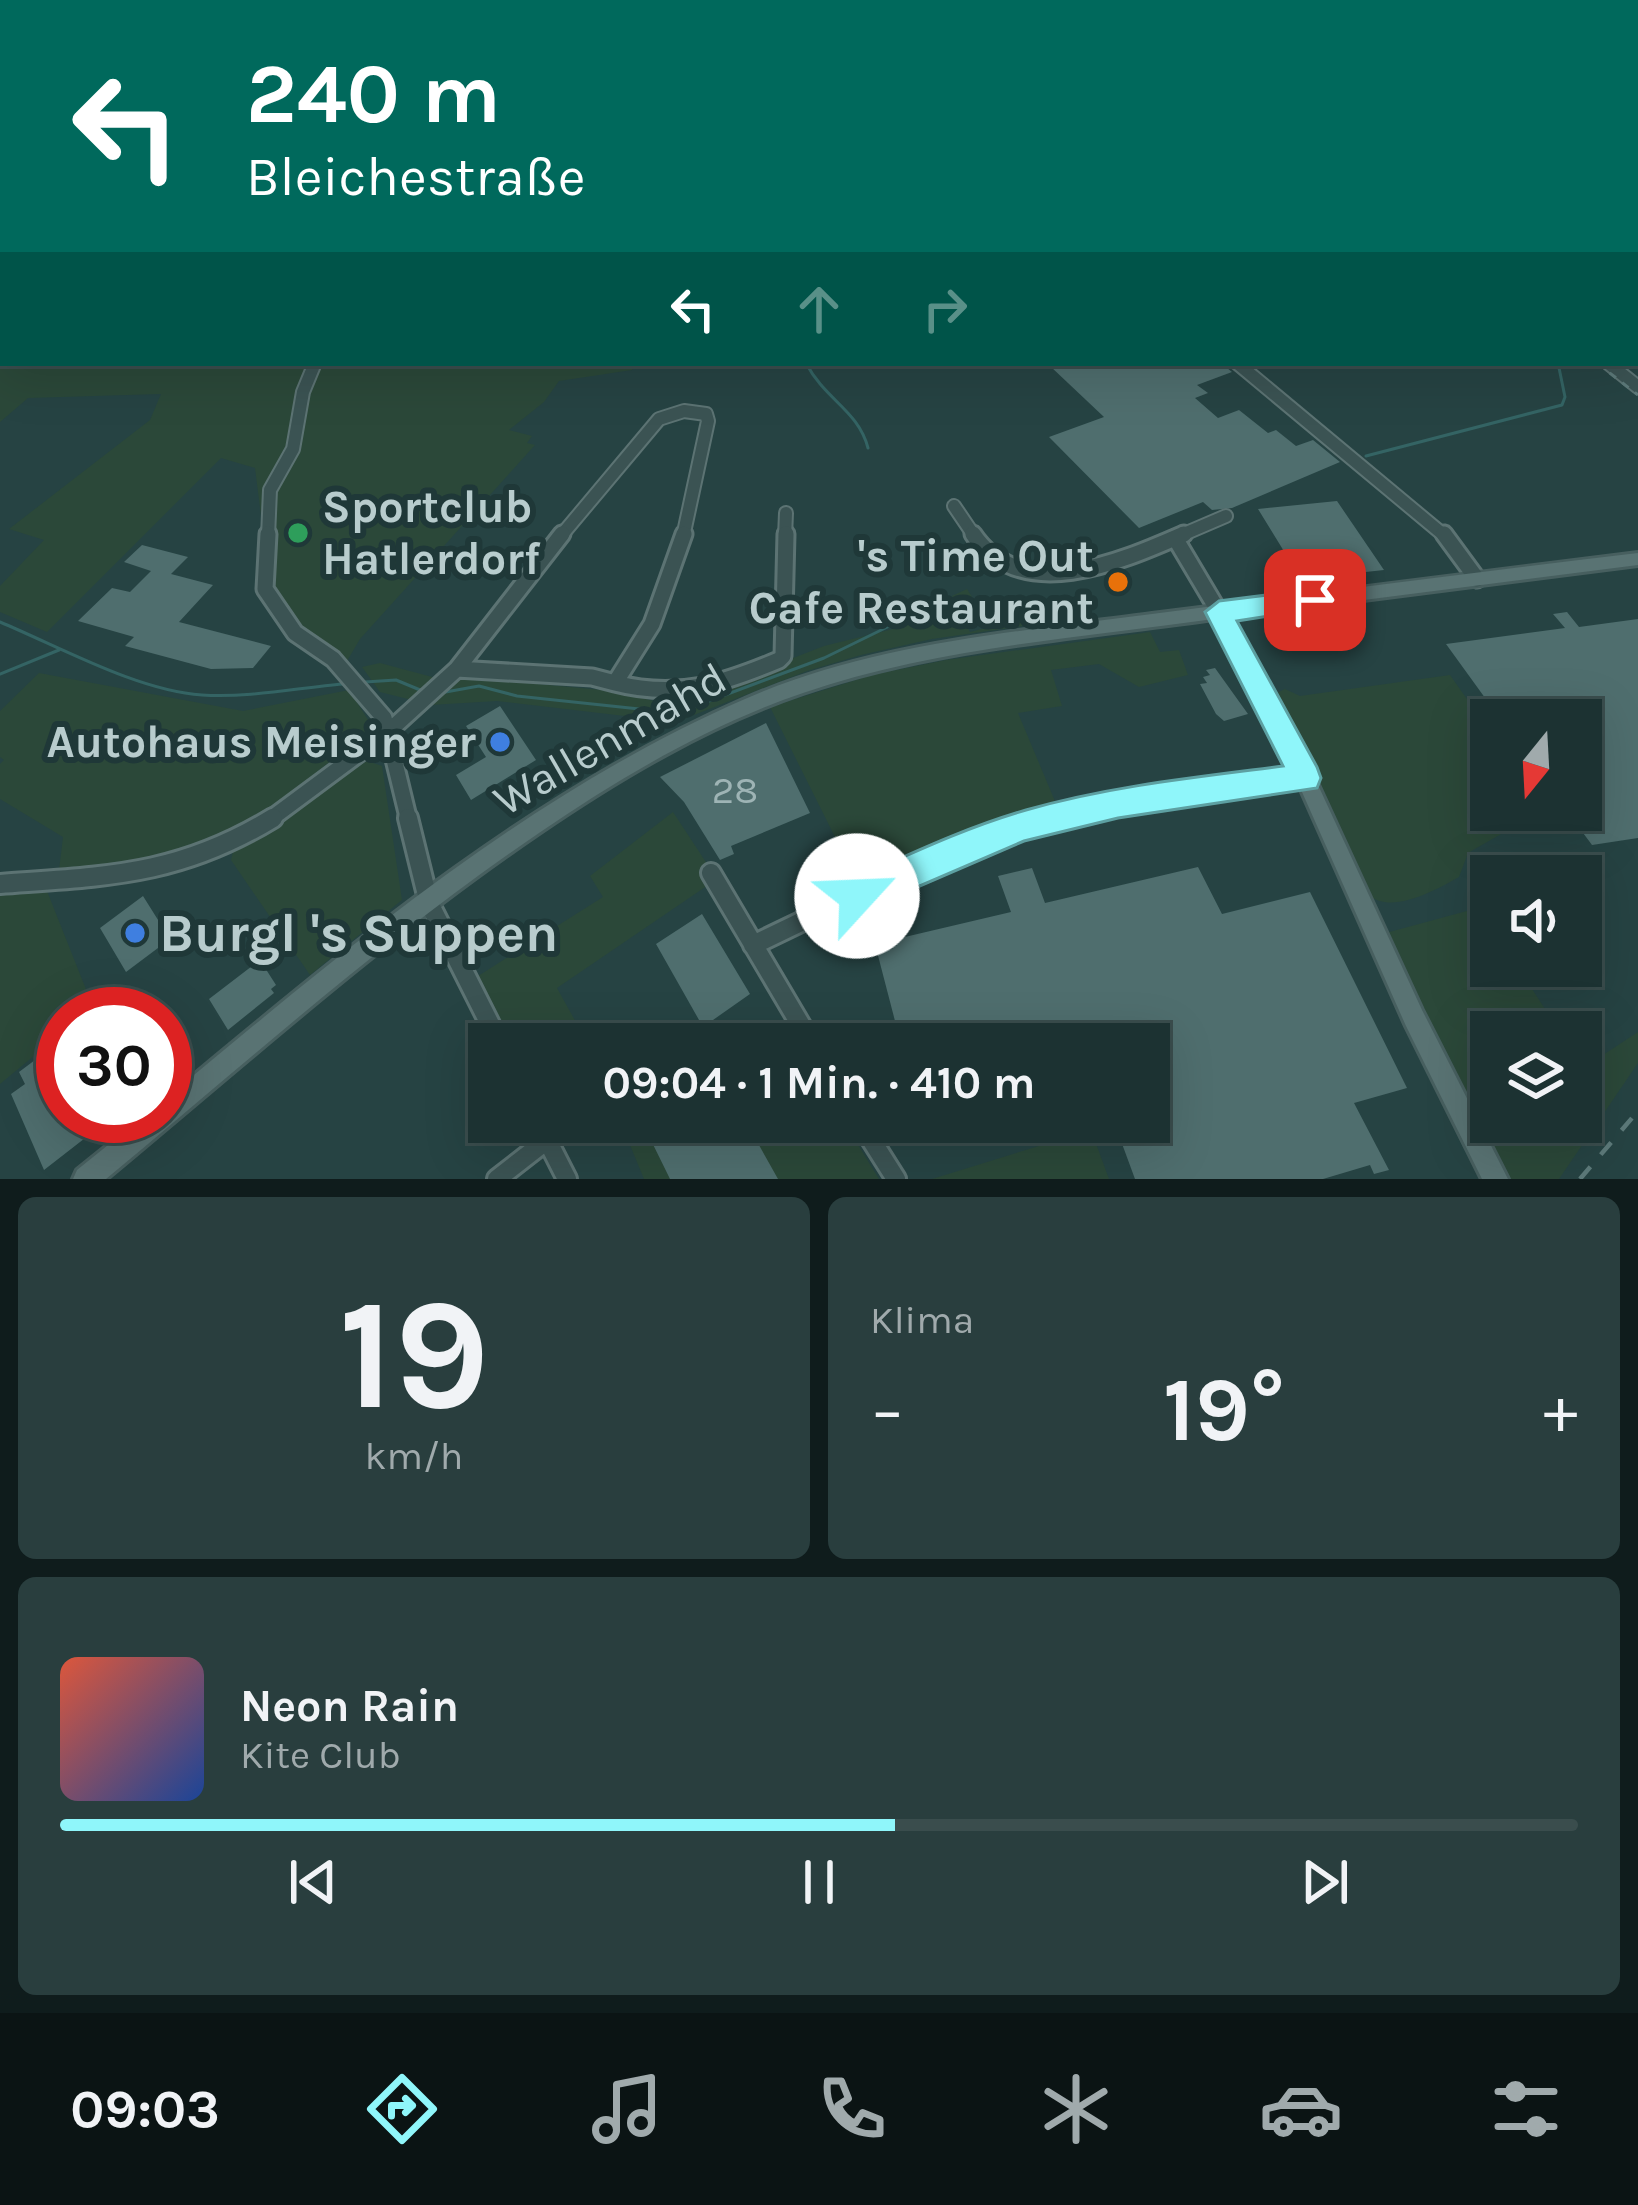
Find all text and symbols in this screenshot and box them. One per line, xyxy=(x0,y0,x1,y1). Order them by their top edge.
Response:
text: 240 m xyxy=(246,45,501,143)
icon: left xyxy=(48,48,204,204)
text: Bleichestraße xyxy=(246,145,585,209)
icon: left xyxy=(660,276,726,342)
icon: ahead xyxy=(786,276,852,342)
icon: right xyxy=(912,276,978,342)
place label: Sportclub Hatlerdorf xyxy=(322,481,541,585)
marker: Sportclub Hatlerdorf xyxy=(285,520,311,546)
place label: 's Time Out Cafe Restaurant xyxy=(749,530,1094,634)
pin xyxy=(1264,549,1366,651)
icon: arrive xyxy=(1282,567,1348,633)
marker: 's Time Out Cafe Restaurant xyxy=(1105,569,1131,595)
street label: Wallenmahd xyxy=(485,652,735,826)
north arrow xyxy=(1470,699,1602,831)
map controls xyxy=(1470,699,1602,1143)
place label: Autohaus Meisinger xyxy=(47,716,476,769)
marker: Autohaus Meisinger xyxy=(487,729,513,755)
house number: 28 xyxy=(712,767,758,813)
position arrow xyxy=(794,833,920,959)
button: sound xyxy=(1470,855,1602,987)
place label: Burgl 's Suppen xyxy=(159,901,558,965)
marker: Burgl 's Suppen xyxy=(122,920,148,946)
speed limit sign: 30 xyxy=(36,987,192,1143)
button: layers xyxy=(1470,1011,1602,1143)
text: 09:04 · 1 Min. · 410 m xyxy=(603,1057,1035,1109)
text: 19 xyxy=(339,1264,489,1446)
text: Klima xyxy=(870,1297,974,1343)
text: 19° xyxy=(1163,1357,1285,1463)
text: − xyxy=(870,1371,905,1449)
text: + xyxy=(1543,1371,1578,1449)
text: km/h xyxy=(365,1433,463,1479)
text: Neon Rain xyxy=(240,1680,459,1732)
text: Kite Club xyxy=(240,1732,401,1778)
icon: previous xyxy=(280,1849,346,1915)
icon: pause xyxy=(786,1849,852,1915)
icon: next xyxy=(1292,1849,1358,1915)
icon: directions xyxy=(360,2067,444,2151)
icon: music xyxy=(585,2067,669,2151)
icon: phone xyxy=(810,2067,894,2151)
icon: climate xyxy=(1034,2067,1118,2151)
icon: car xyxy=(1259,2067,1343,2151)
icon: filters xyxy=(1484,2067,1568,2151)
text: 09:03 xyxy=(70,2077,220,2141)

